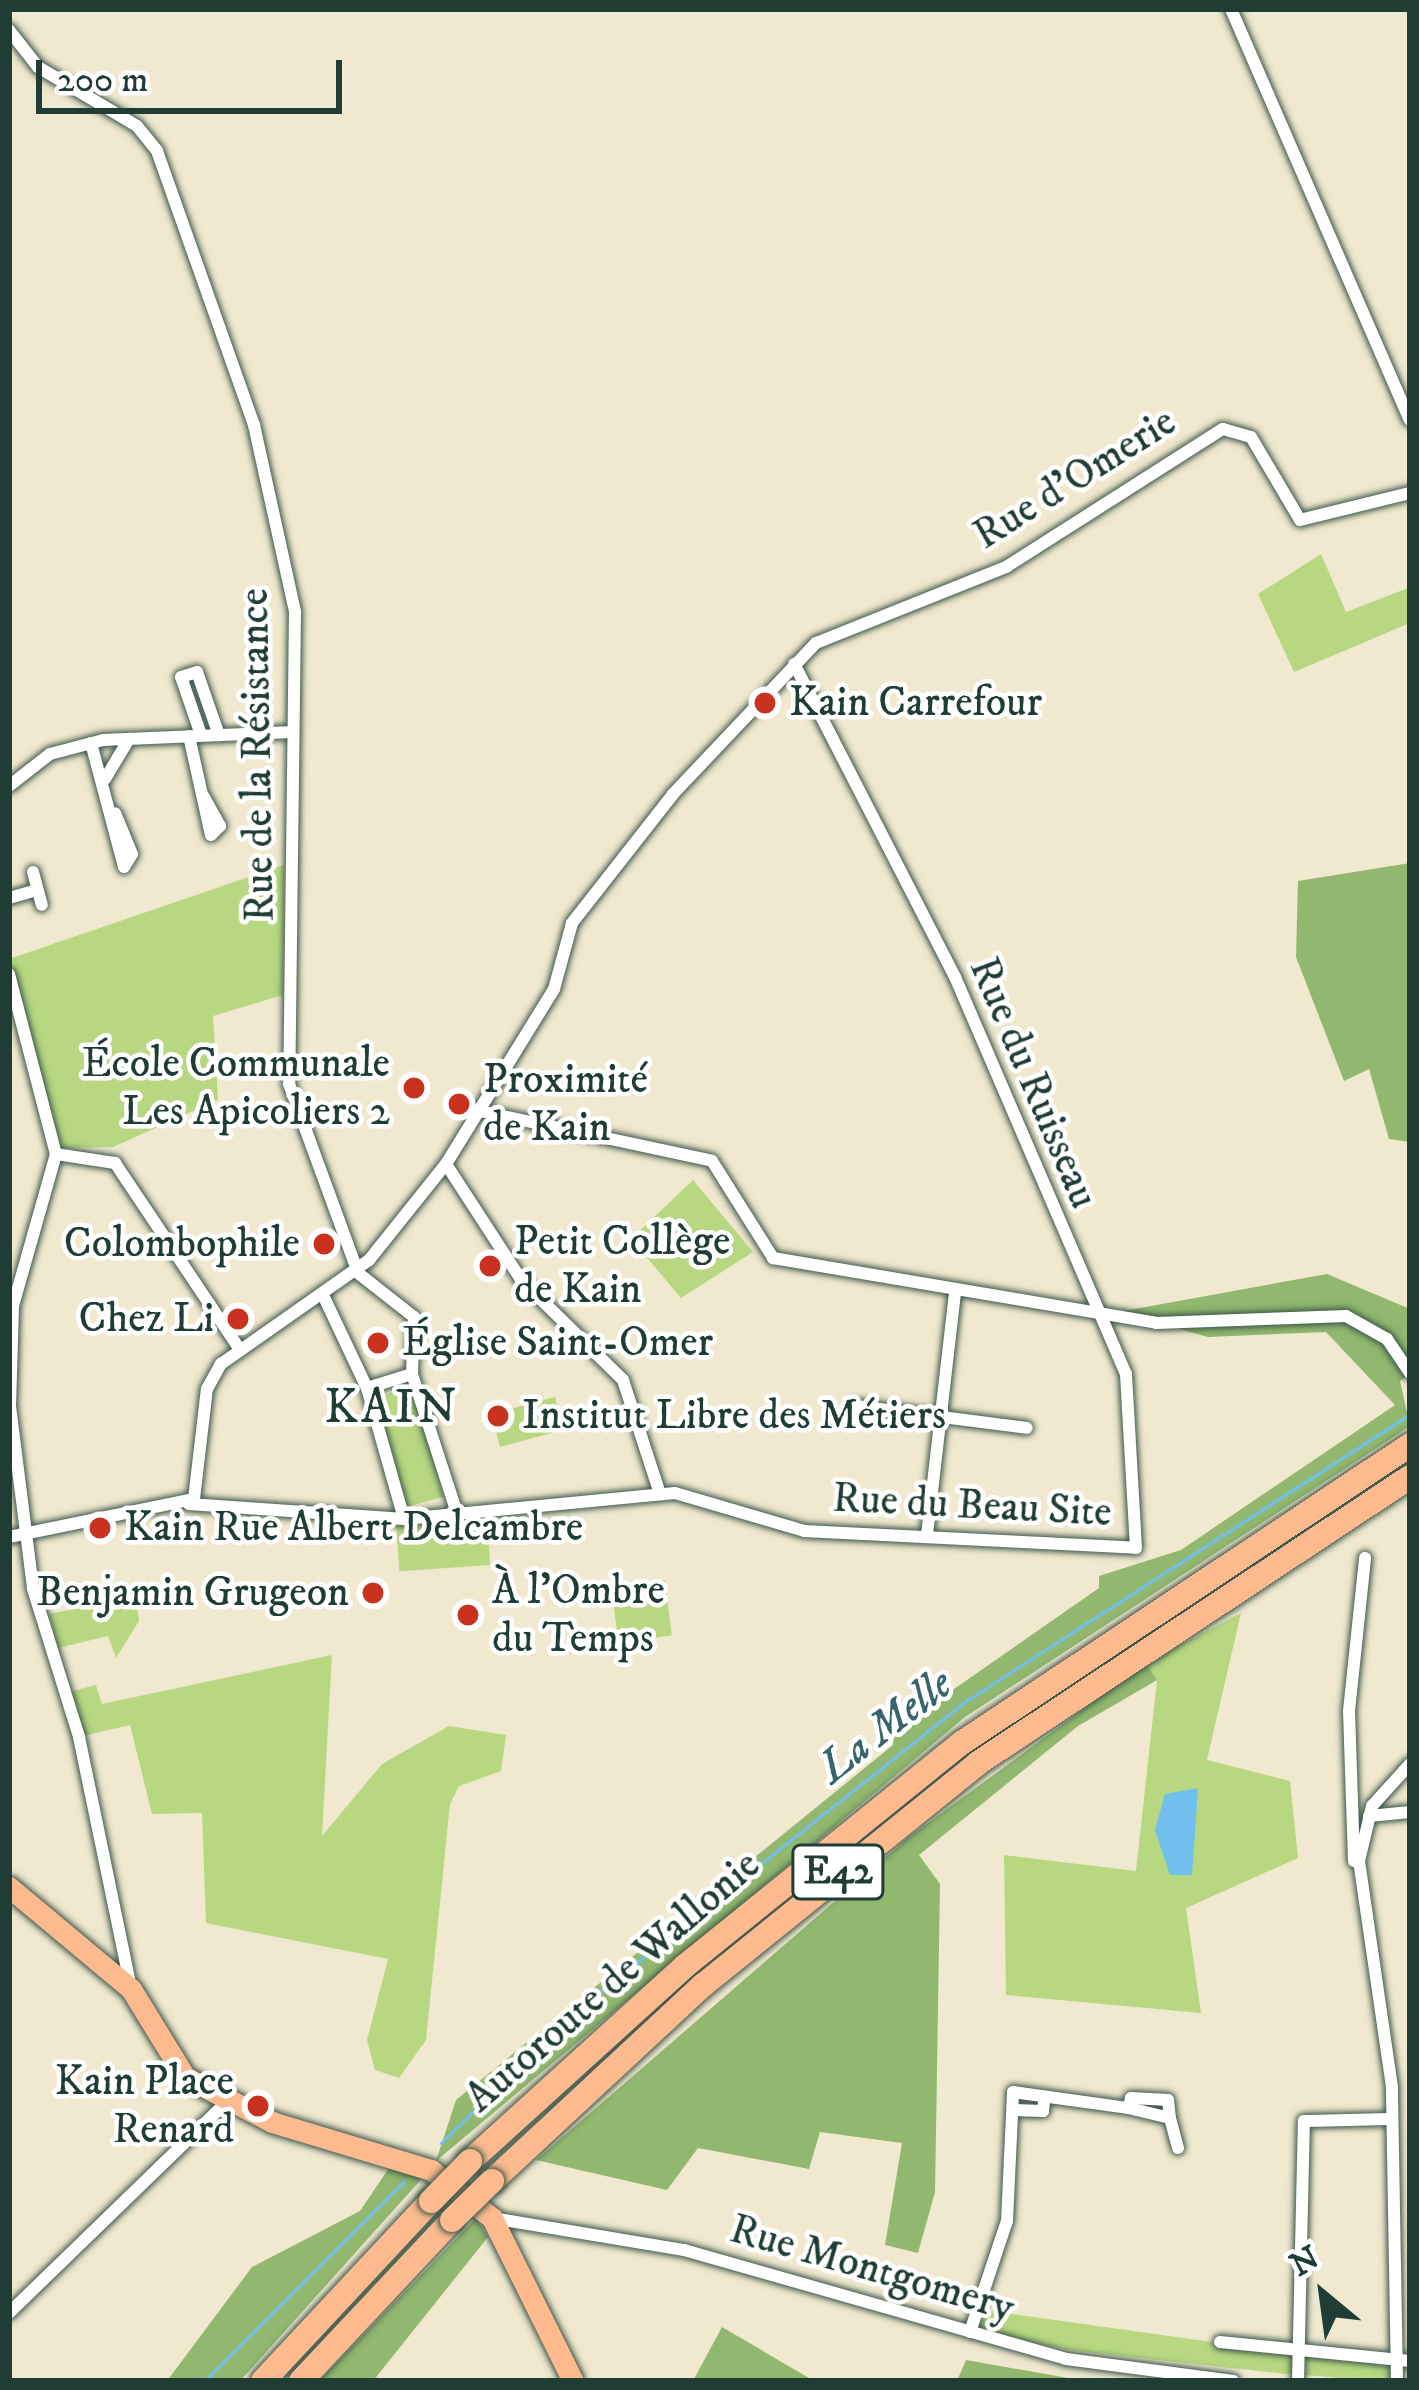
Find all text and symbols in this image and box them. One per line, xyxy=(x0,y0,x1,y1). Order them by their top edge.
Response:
scale bar xyxy=(42,36,348,110)
text: 200 m xyxy=(57,58,148,103)
street label: Rue d'Omerie xyxy=(965,397,1185,561)
street label: Rue de la Résistance xyxy=(230,588,286,922)
place label: Kain Carrefour xyxy=(789,678,1042,728)
marker: Kain Carrefour xyxy=(752,690,778,716)
street label: Rue du Ruisseau xyxy=(958,950,1108,1216)
place label: École Communale Les Apicoliers 2 xyxy=(82,1039,390,1138)
place label: Proximité de Kain xyxy=(483,1055,648,1154)
marker: École Communale Les Apicoliers 2 xyxy=(401,1075,427,1101)
marker: Proximité de Kain xyxy=(446,1091,472,1117)
place label: Petit Collège de Kain xyxy=(514,1217,730,1316)
place label: Colombophile xyxy=(64,1219,300,1269)
marker: Colombophile xyxy=(311,1231,337,1257)
marker: Petit Collège de Kain xyxy=(477,1253,503,1279)
place label: Chez Li xyxy=(78,1294,214,1344)
marker: Chez Li xyxy=(225,1306,251,1332)
place label: Église Saint-Omer xyxy=(402,1318,713,1368)
marker: Église Saint-Omer xyxy=(365,1330,391,1356)
district label: KAIN xyxy=(324,1380,460,1438)
place label: Institut Libre des Métiers xyxy=(522,1391,946,1441)
marker: Institut Libre des Métiers xyxy=(485,1403,511,1429)
street label: Rue du Beau Site xyxy=(831,1474,1113,1538)
place label: Kain Rue Albert Delcambre xyxy=(124,1503,583,1553)
marker: Kain Rue Albert Delcambre xyxy=(87,1515,113,1541)
place label: À l'Ombre du Temps xyxy=(492,1566,665,1664)
place label: Benjamin Grugeon xyxy=(36,1568,349,1618)
marker: Benjamin Grugeon xyxy=(360,1580,386,1606)
marker: À l'Ombre du Temps xyxy=(455,1602,481,1628)
water label: La Melle xyxy=(808,1658,964,1796)
road number: E42 xyxy=(790,1839,886,1905)
street label: Autoroute de Wallonie xyxy=(455,1840,771,2124)
place label: Kain Place Renard xyxy=(55,2057,234,2156)
marker: Kain Place Renard xyxy=(245,2093,271,2119)
street label: Rue Montgomery xyxy=(724,2204,1020,2334)
north arrow xyxy=(1263,2234,1383,2354)
text: N xyxy=(1284,2238,1327,2287)

